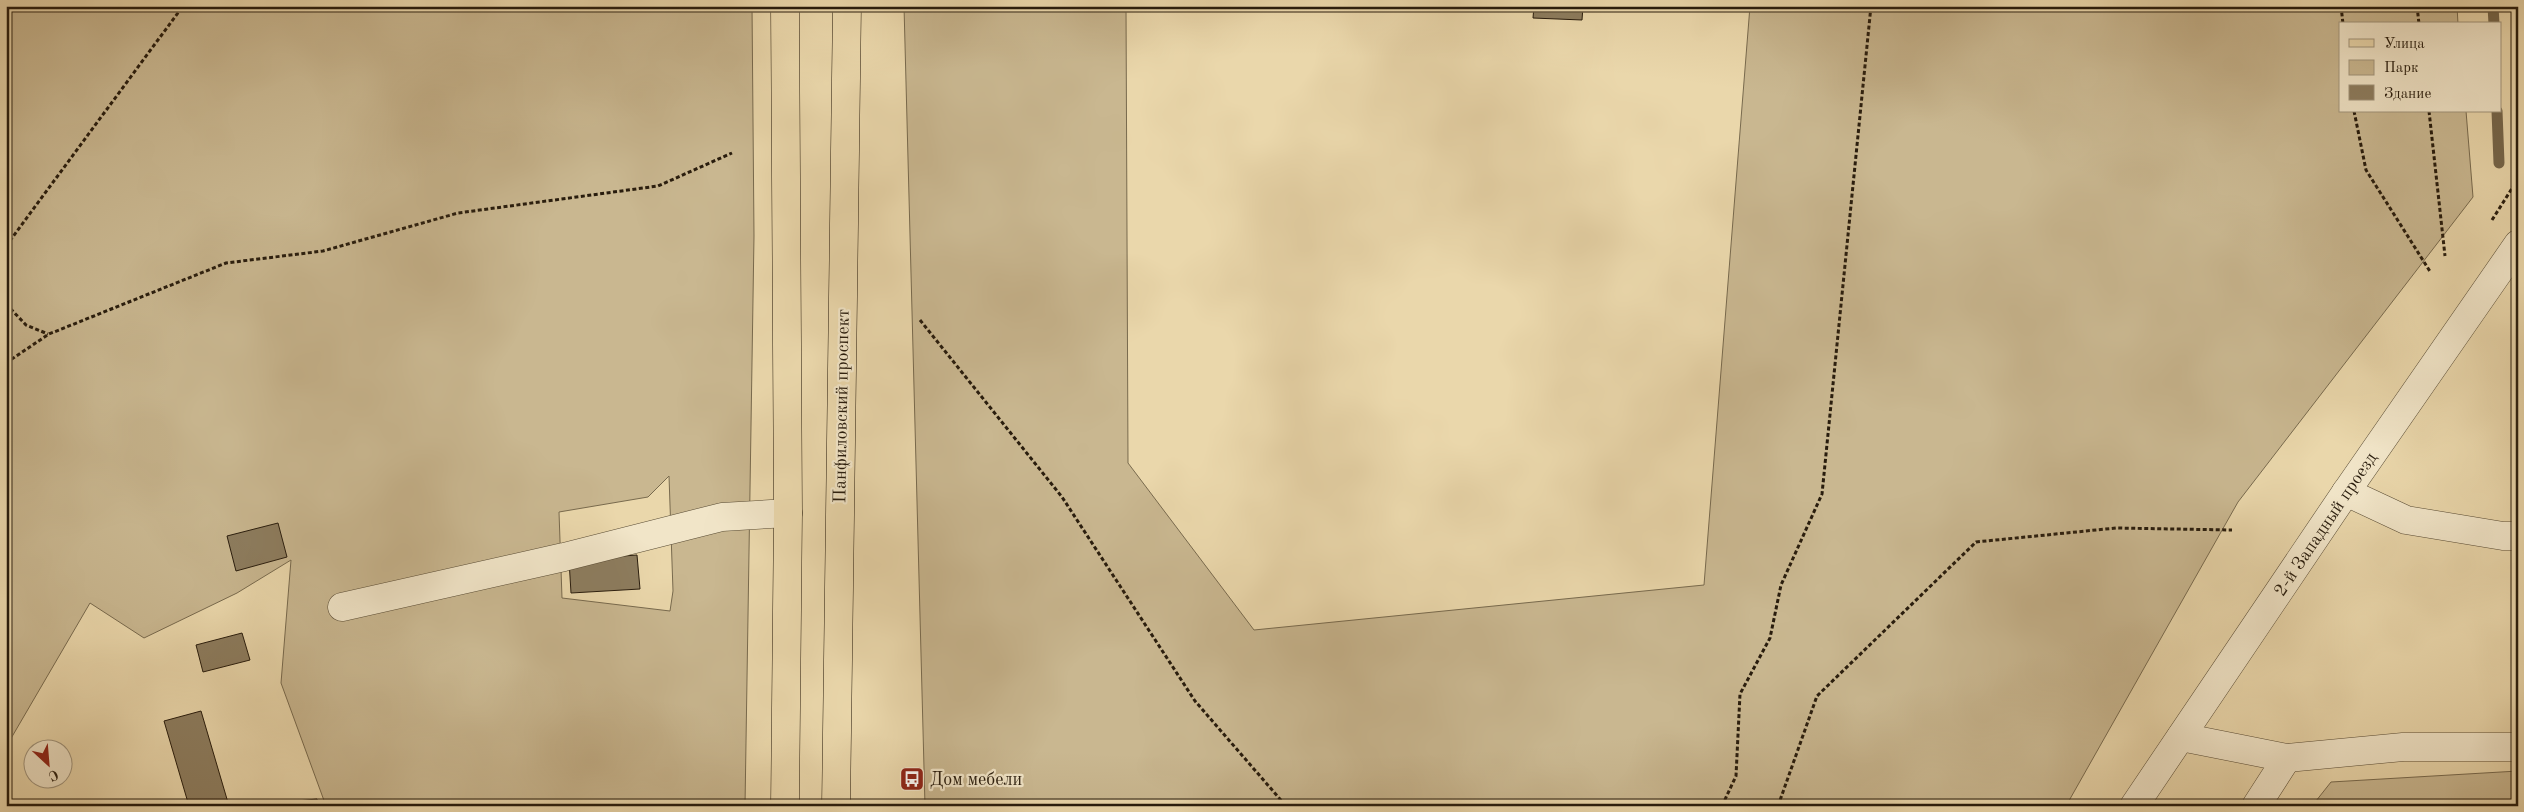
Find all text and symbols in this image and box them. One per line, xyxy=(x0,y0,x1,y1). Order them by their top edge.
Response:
legend xyxy=(2339,22,2502,112)
text: Улица xyxy=(2384,37,2425,52)
text: Парк xyxy=(2384,61,2419,76)
text: Здание xyxy=(2384,87,2431,102)
street label: Панфиловский проспект xyxy=(831,309,854,503)
street label: 2-й Западный проезд xyxy=(2271,449,2381,600)
north arrow xyxy=(22,740,72,790)
text: С xyxy=(46,766,60,783)
bus stop icon: Дом мебели xyxy=(899,766,925,792)
place label: Дом мебели xyxy=(930,771,1022,789)

